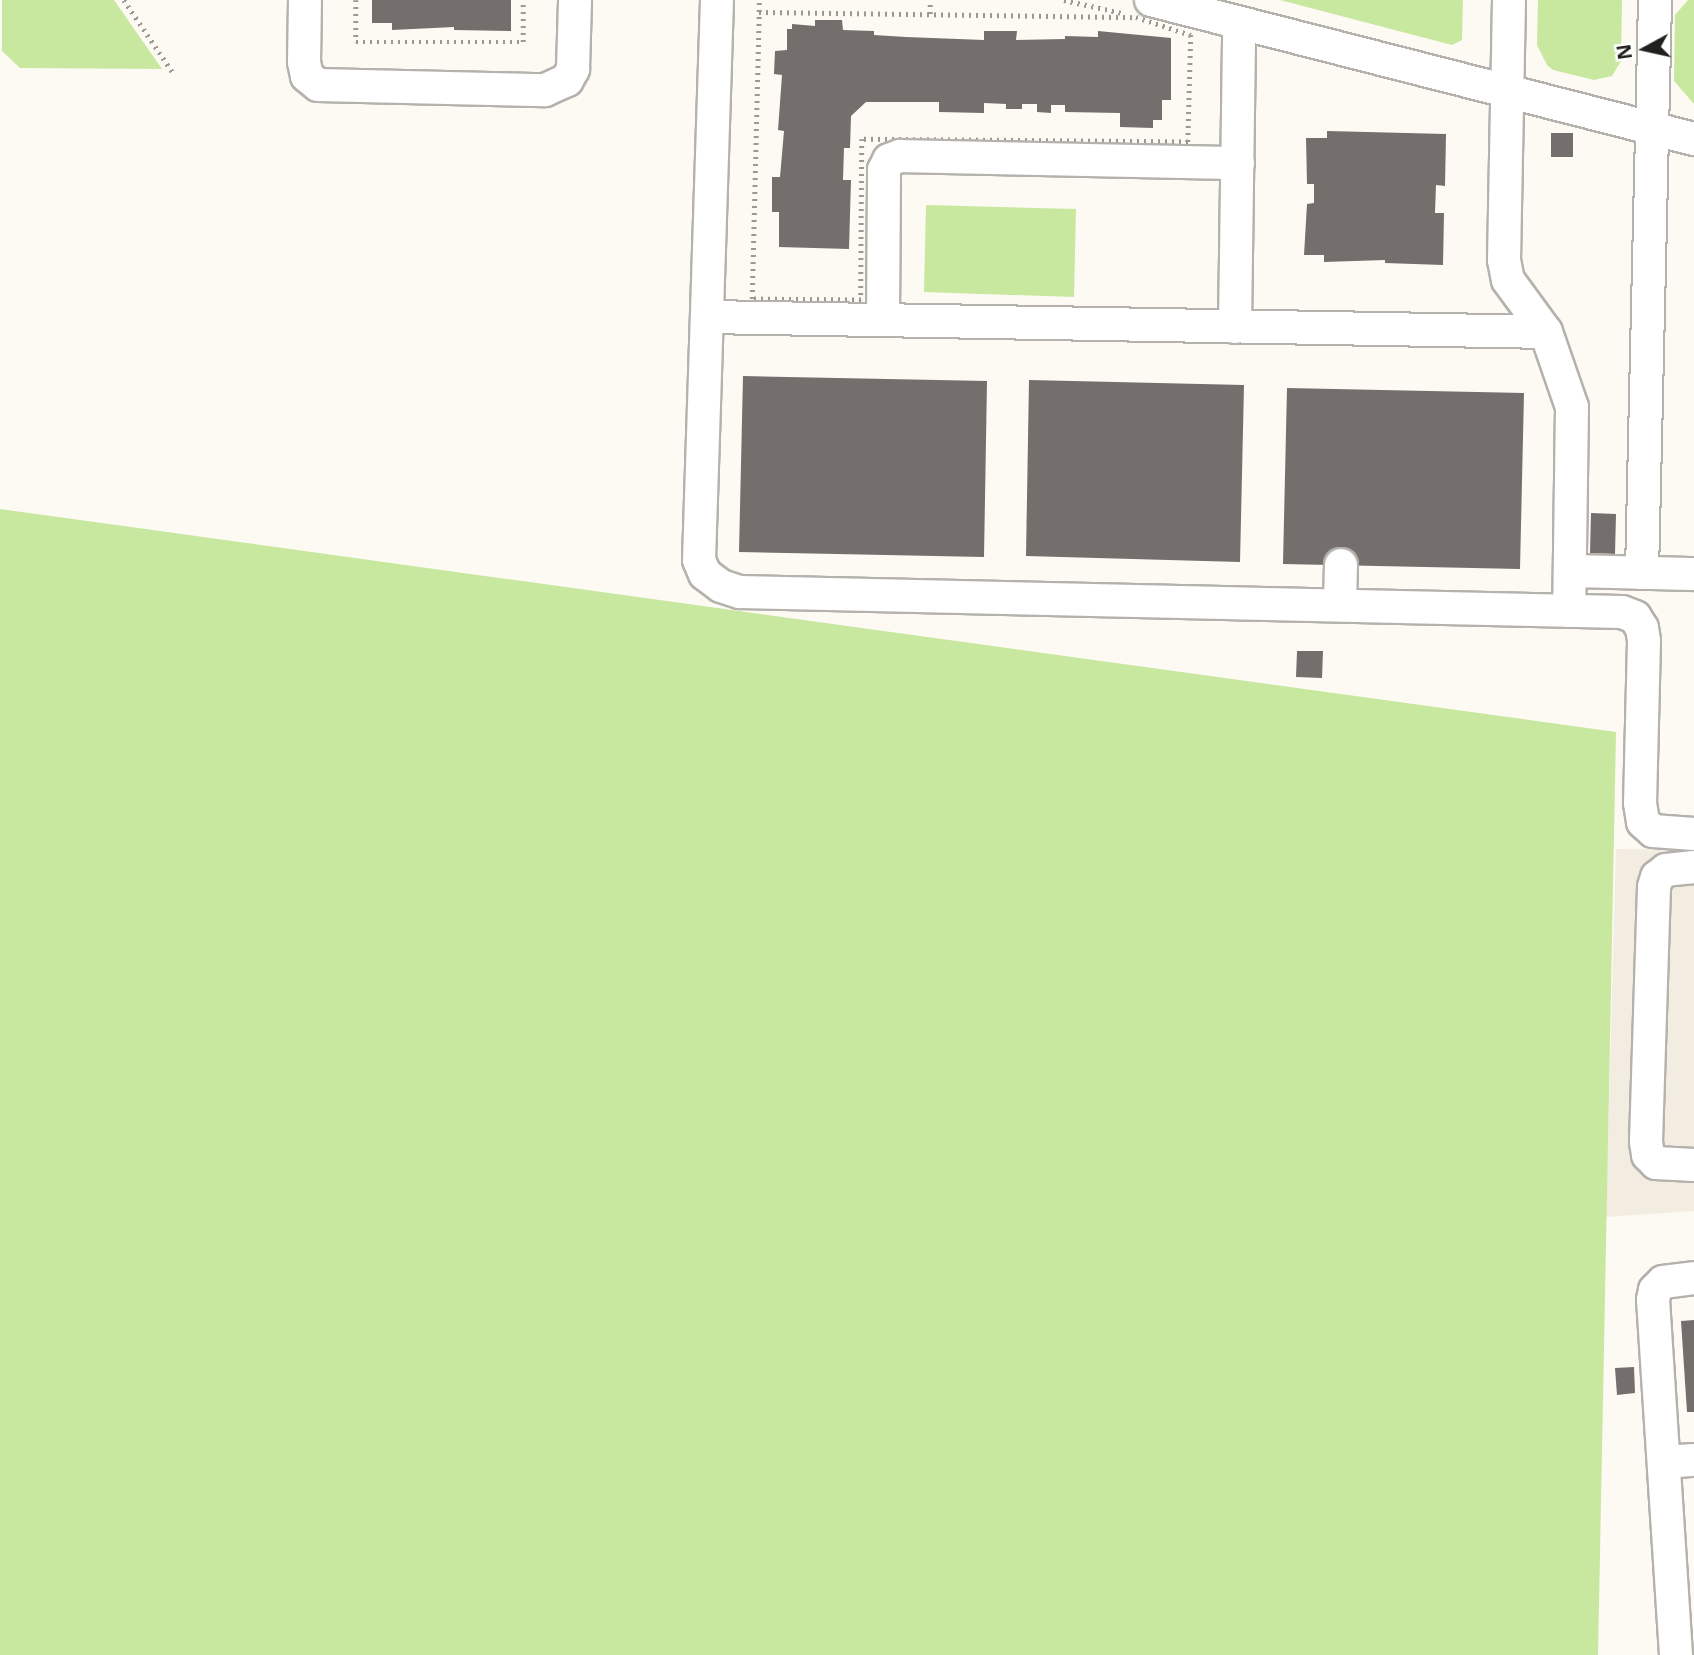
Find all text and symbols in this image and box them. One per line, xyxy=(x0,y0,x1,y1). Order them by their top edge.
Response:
north arrow xyxy=(1610,14,1680,84)
text: N xyxy=(1610,42,1638,61)

